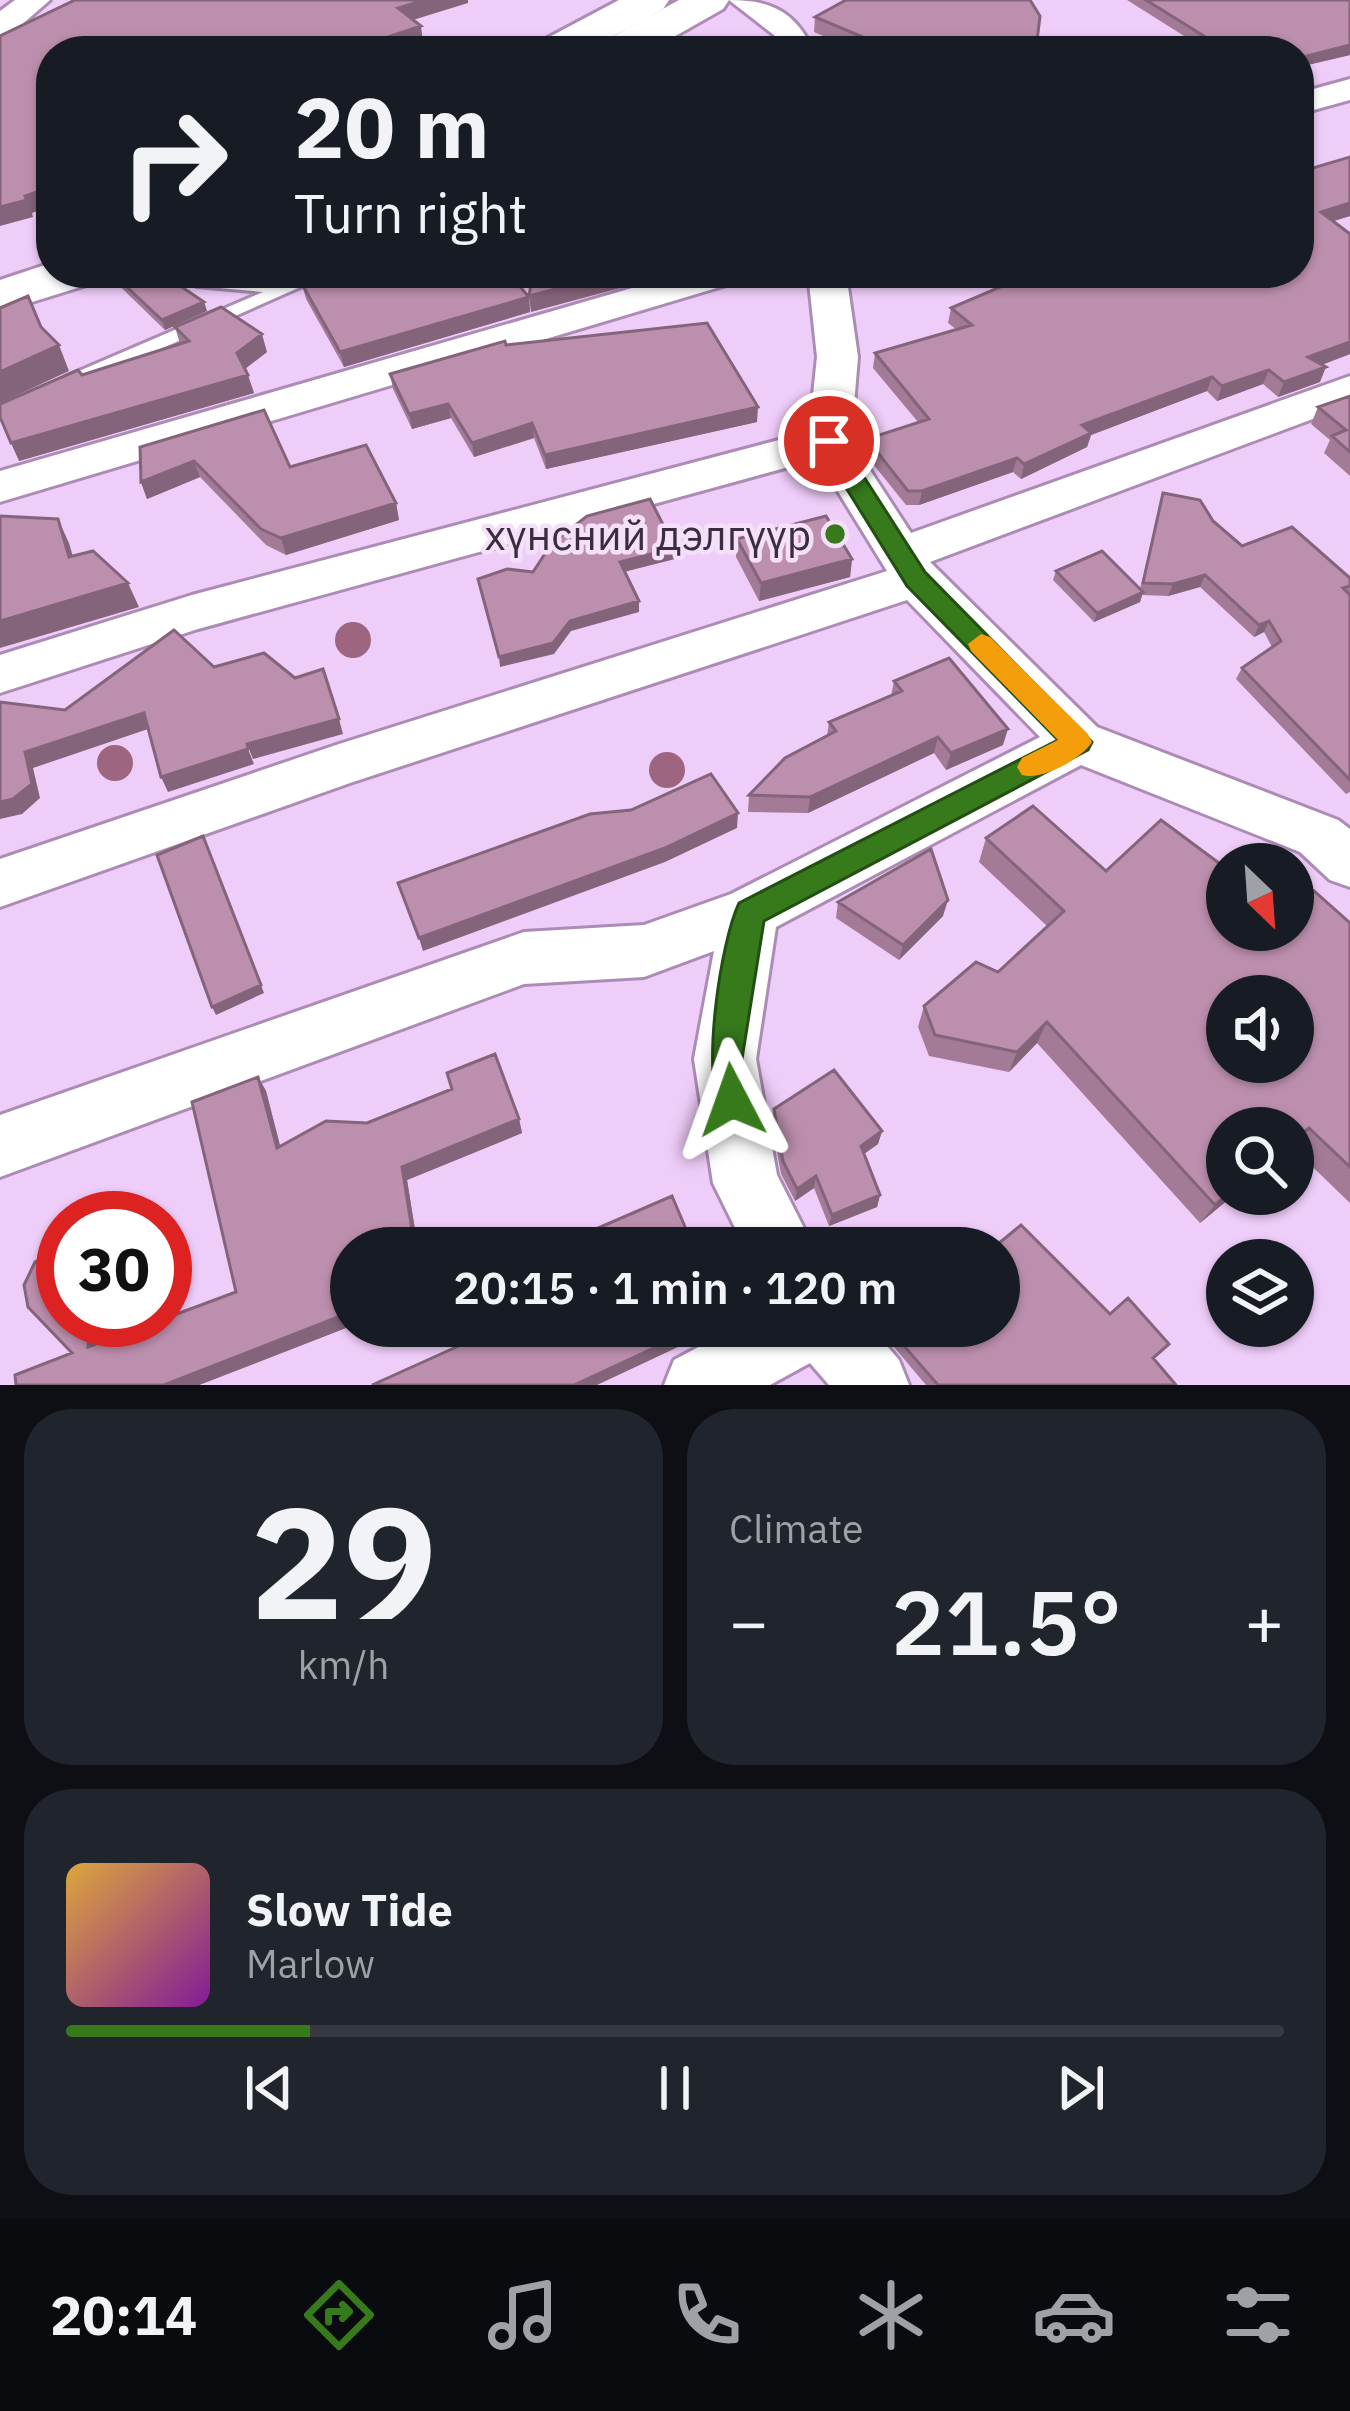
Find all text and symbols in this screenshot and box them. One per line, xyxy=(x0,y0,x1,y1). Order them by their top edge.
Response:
text: 20 m xyxy=(294,72,490,181)
icon: right xyxy=(96,84,252,240)
text: Turn right xyxy=(294,178,528,248)
pin xyxy=(778,390,880,492)
icon: arrive xyxy=(796,408,862,474)
place label: хүнсний дэлгүүр xyxy=(485,507,811,562)
marker: хүнсний дэлгүүр xyxy=(822,521,848,547)
north arrow xyxy=(1206,843,1314,951)
map controls xyxy=(1206,843,1314,1347)
button: sound xyxy=(1206,975,1314,1083)
position arrow xyxy=(669,1037,795,1163)
button: search xyxy=(1206,1107,1314,1215)
speed limit sign: 30 xyxy=(36,1191,192,1347)
button: layers xyxy=(1206,1239,1314,1347)
text: 20:15 · 1 min · 120 m xyxy=(453,1258,897,1316)
text: 29 xyxy=(250,1459,437,1662)
text: Climate xyxy=(729,1503,863,1554)
text: 21.5° xyxy=(891,1563,1122,1680)
text: − xyxy=(729,1578,769,1664)
text: + xyxy=(1244,1578,1284,1664)
text: km/h xyxy=(298,1639,389,1690)
text: Slow Tide xyxy=(246,1880,453,1938)
text: Marlow xyxy=(246,1938,375,1989)
icon: previous xyxy=(236,2055,302,2121)
icon: pause xyxy=(642,2055,708,2121)
icon: next xyxy=(1048,2055,1114,2121)
icon: directions xyxy=(297,2273,381,2357)
icon: music xyxy=(481,2273,565,2357)
icon: phone xyxy=(665,2273,749,2357)
icon: climate xyxy=(849,2273,933,2357)
icon: car xyxy=(1032,2273,1116,2357)
icon: filters xyxy=(1216,2273,1300,2357)
text: 20:14 xyxy=(50,2280,197,2350)

